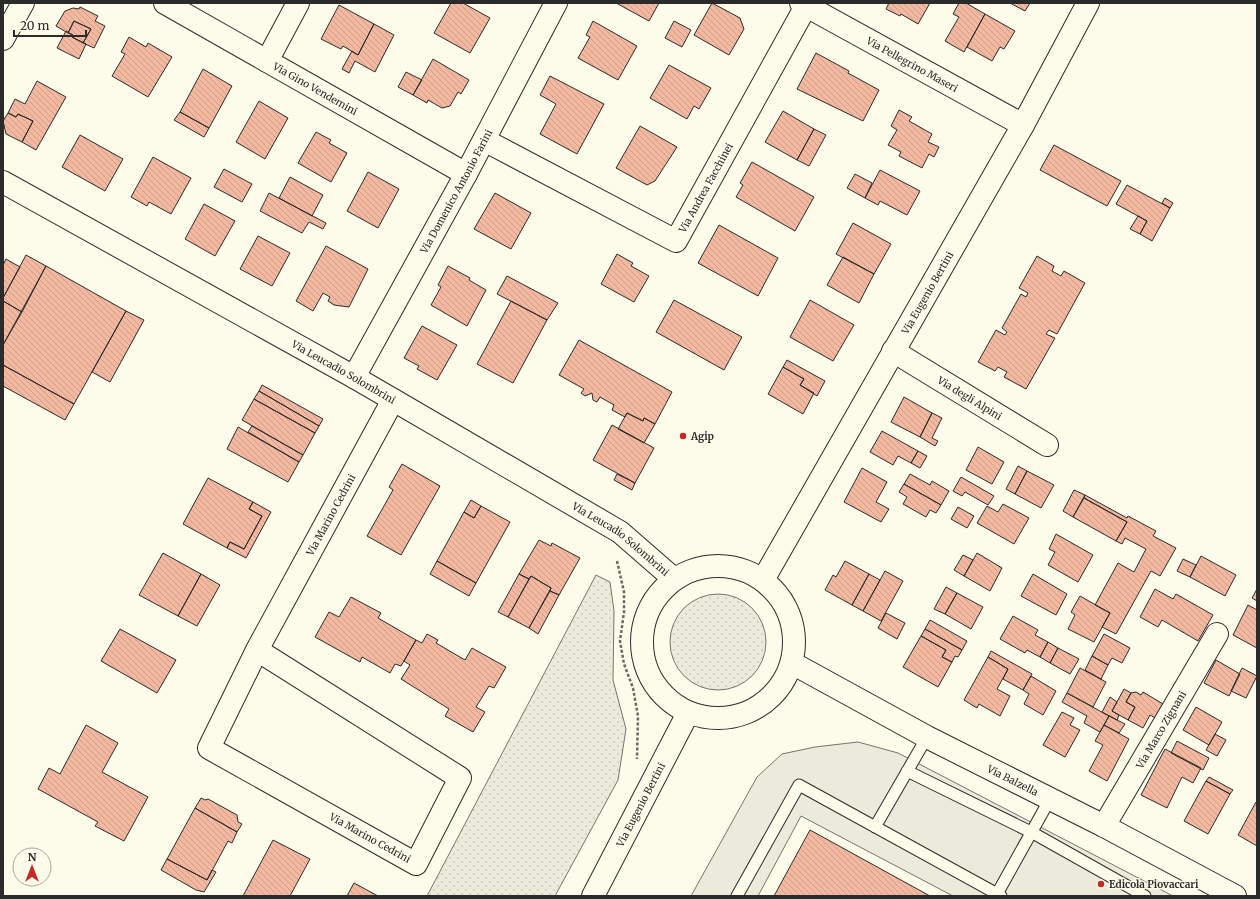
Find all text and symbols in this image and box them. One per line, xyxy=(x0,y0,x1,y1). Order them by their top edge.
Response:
scale bar xyxy=(14,12,86,38)
text: 20 m xyxy=(20,18,49,33)
street label: Via Pellegrino Maseri xyxy=(863,33,960,95)
street label: Via Gino Vendemini xyxy=(270,59,360,118)
street label: Via Domenico Antonio Farini xyxy=(417,127,495,256)
street label: Via Andrea Facchinei xyxy=(675,140,736,236)
street label: Via Eugenio Bertini xyxy=(898,249,956,337)
street label: Via Leucadio Solombrini xyxy=(289,337,398,406)
street label: Via degli Alpini xyxy=(934,373,1004,422)
place label: Agip xyxy=(690,430,715,443)
marker: Agip xyxy=(678,431,688,441)
street label: Via Marino Cedrini xyxy=(303,472,358,559)
street label: Via Leucadio Solombrini xyxy=(569,499,672,578)
street label: Via Marco Zignani xyxy=(1132,688,1189,772)
street label: Via Eugenio Bertini xyxy=(613,760,668,850)
street label: Via Balzella xyxy=(984,761,1041,799)
street label: Via Marino Cedrini xyxy=(326,810,413,866)
north arrow xyxy=(12,847,52,887)
text: N xyxy=(28,850,37,864)
place label: Edicola Piovaccari xyxy=(1109,878,1199,891)
marker: Edicola Piovaccari xyxy=(1096,879,1106,889)

